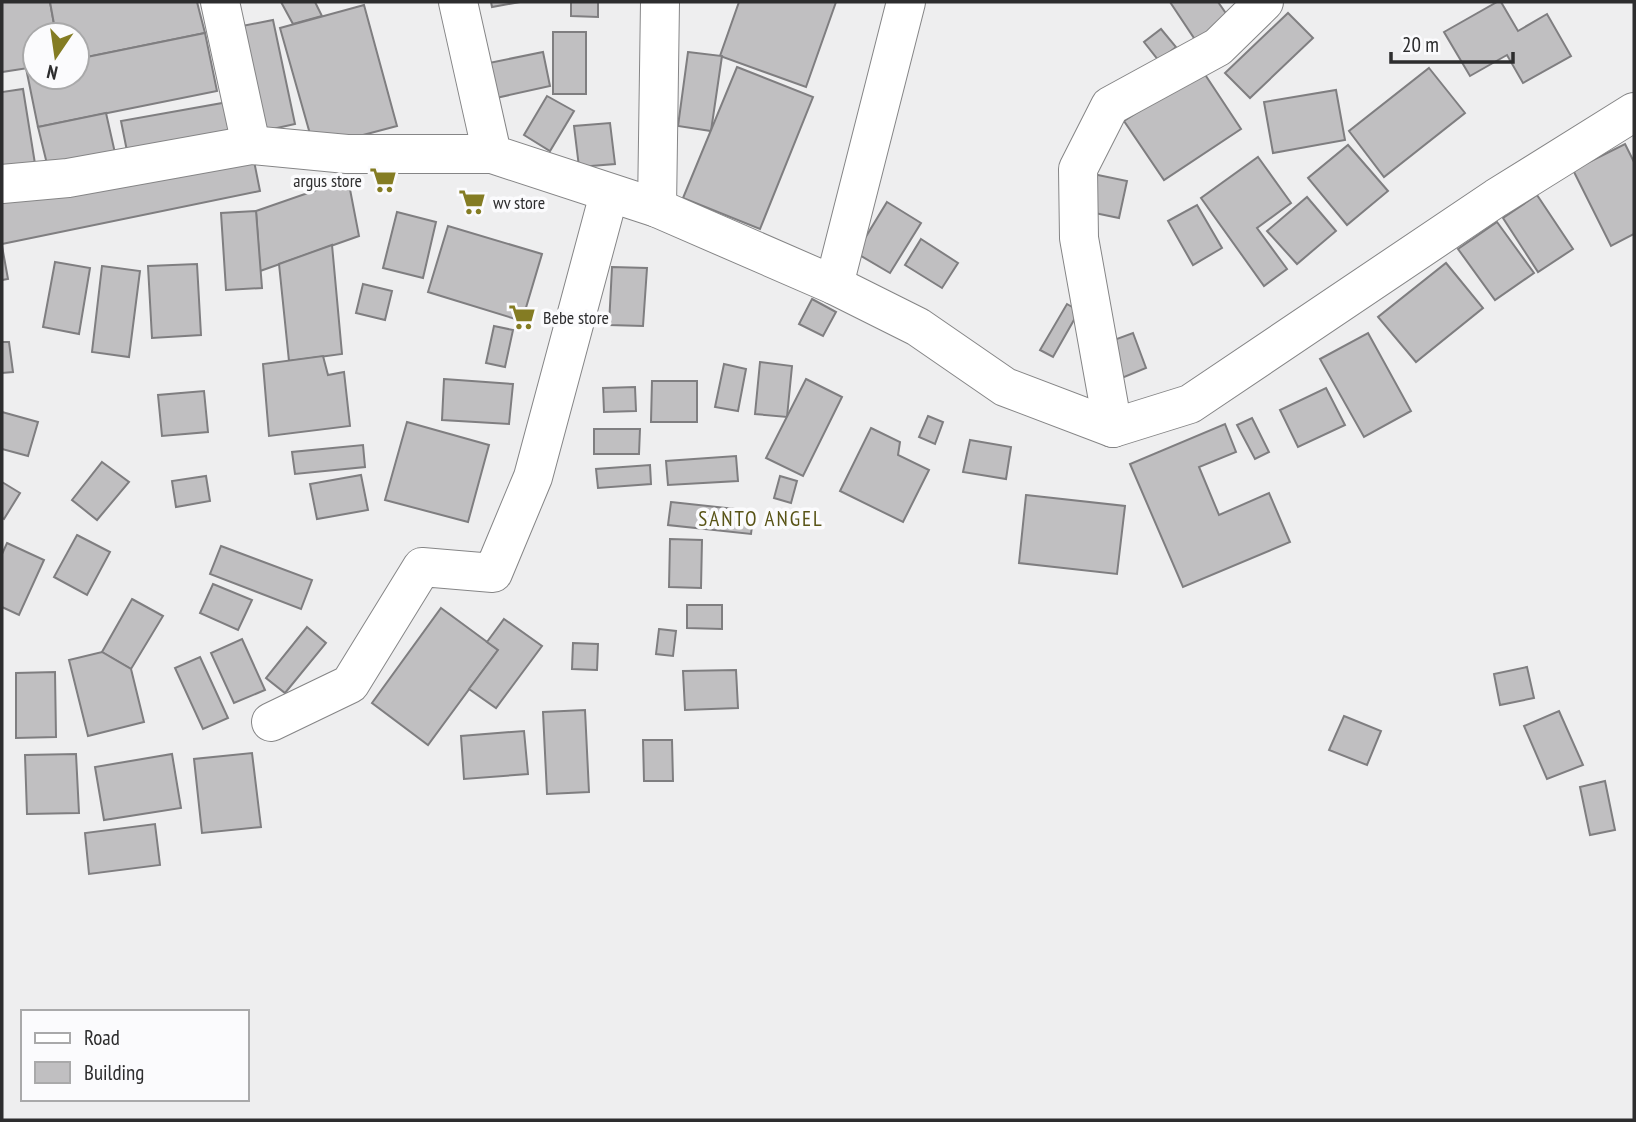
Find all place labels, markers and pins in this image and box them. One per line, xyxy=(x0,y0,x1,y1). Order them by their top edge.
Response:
supermarket icon: argus store xyxy=(368,165,398,195)
place label: argus store xyxy=(293,169,362,192)
supermarket icon: wv store xyxy=(457,187,487,217)
place label: wv store xyxy=(493,191,545,214)
supermarket icon: Bebe store xyxy=(507,302,537,332)
place label: Bebe store xyxy=(543,306,609,329)

